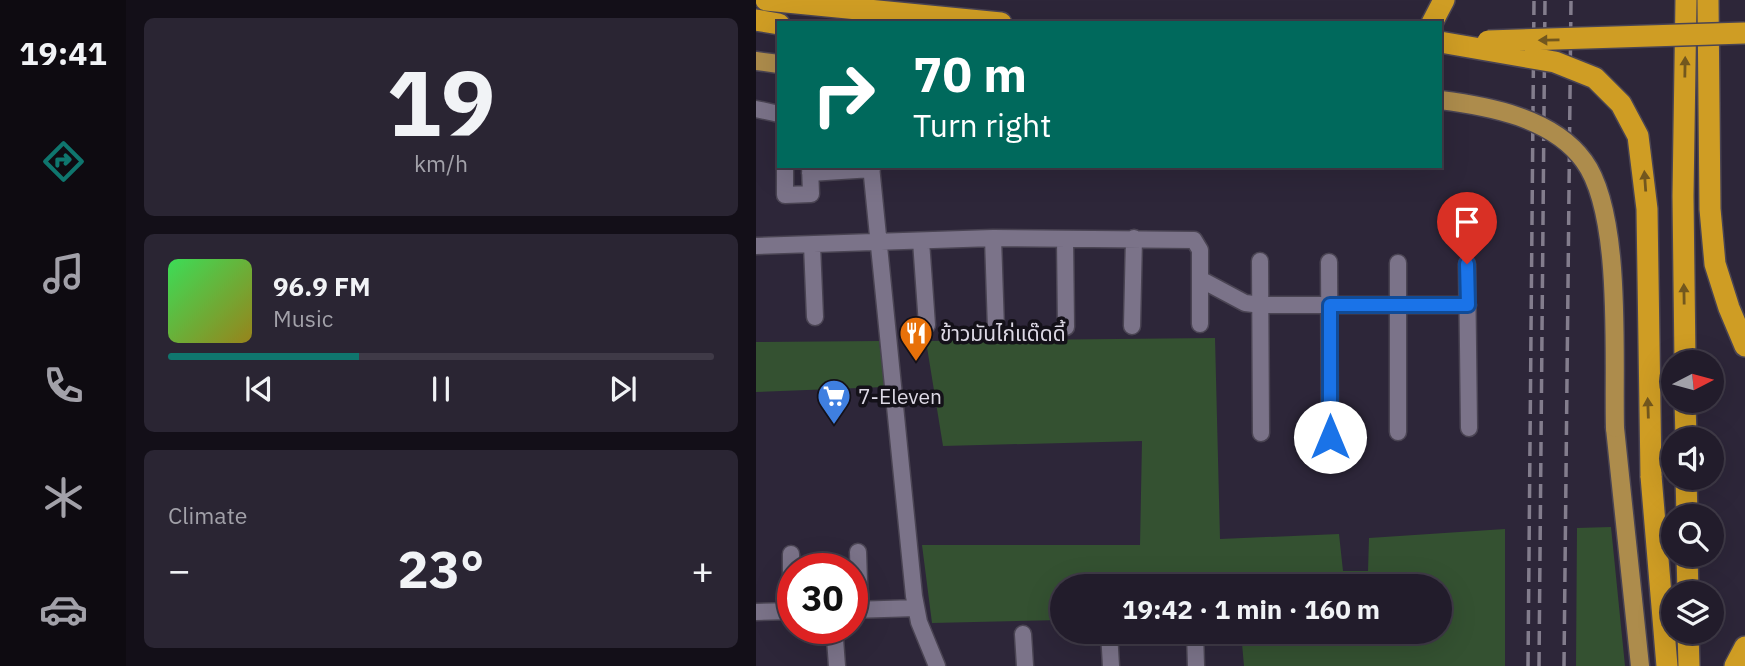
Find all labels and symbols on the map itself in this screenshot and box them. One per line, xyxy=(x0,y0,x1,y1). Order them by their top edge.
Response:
one-way arrow xyxy=(1537,34,1559,46)
one-way arrow xyxy=(1679,55,1691,77)
one-way arrow xyxy=(1639,169,1650,191)
pin xyxy=(1437,192,1497,264)
one-way arrow xyxy=(1678,283,1690,305)
restaurant icon: ข้าวมันไก่แด๊ดดี้ xyxy=(897,314,935,363)
place label: ข้าวมันไก่แด๊ดดี้ xyxy=(940,319,1066,347)
north arrow xyxy=(1661,350,1724,413)
supermarket icon: 7-Eleven xyxy=(815,377,853,426)
place label: 7-Eleven xyxy=(858,382,942,410)
one-way arrow xyxy=(1643,397,1654,419)
position arrow xyxy=(1293,400,1367,474)
speed limit sign: 30 xyxy=(777,553,868,644)

